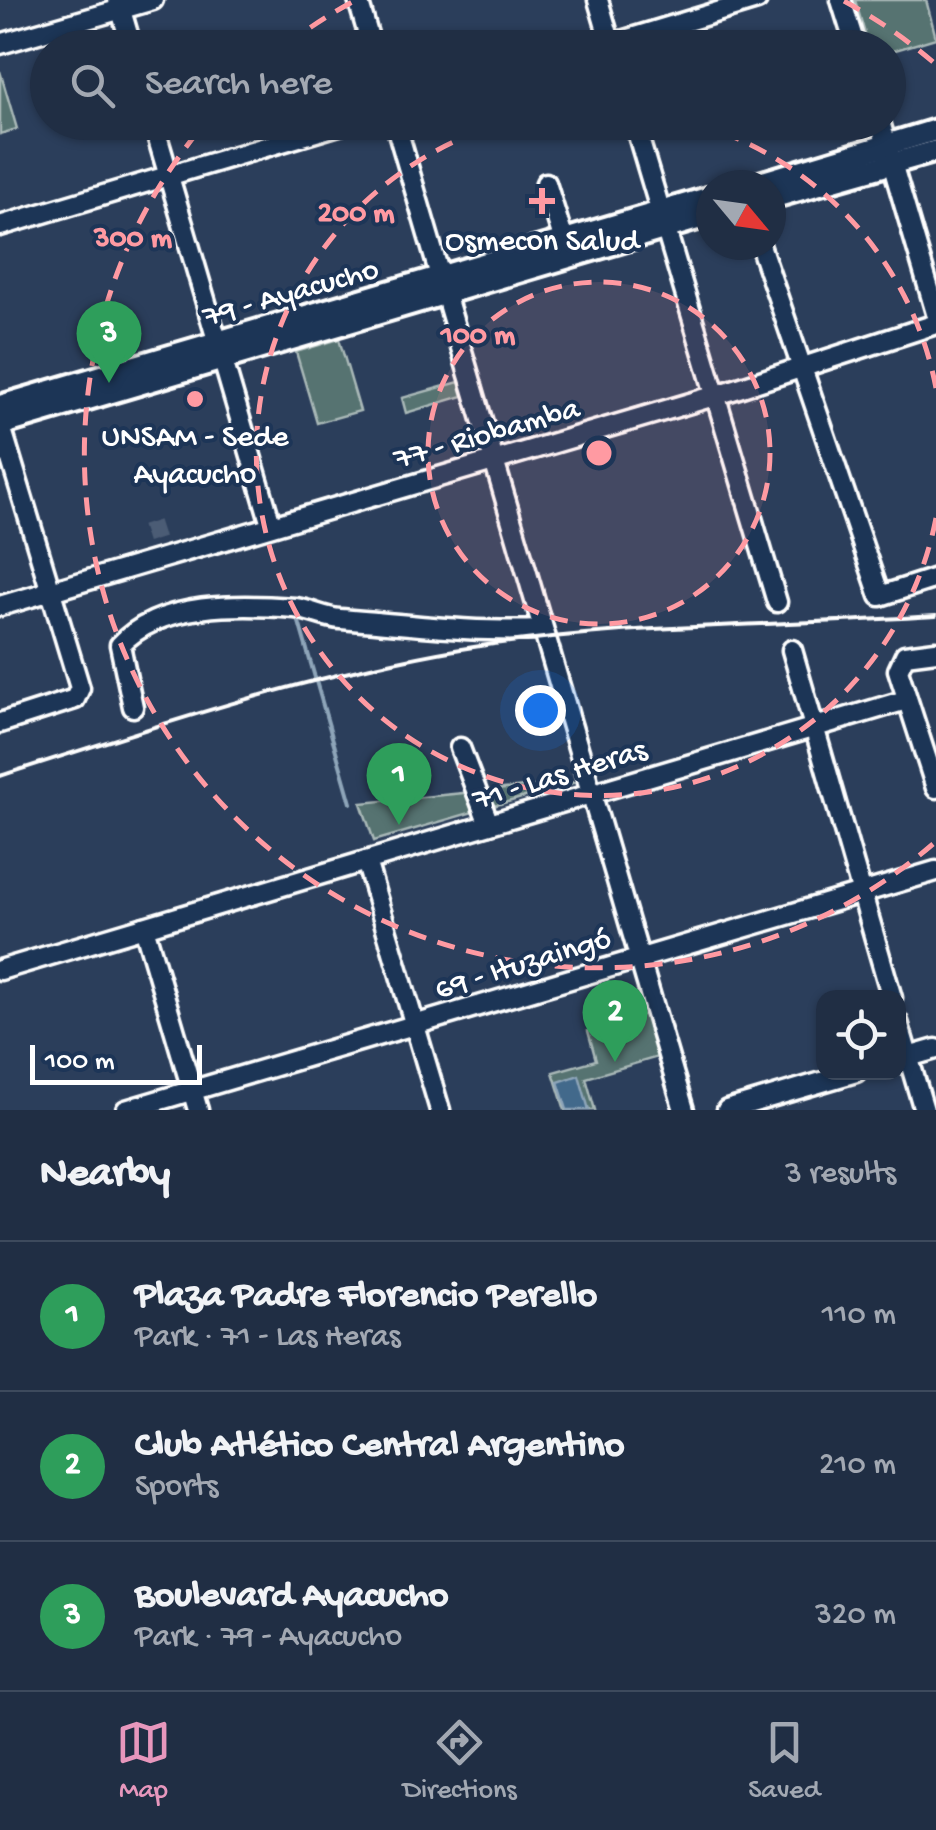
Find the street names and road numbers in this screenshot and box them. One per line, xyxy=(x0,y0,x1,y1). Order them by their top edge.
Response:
street label: 79 - Ayacucho xyxy=(198,252,384,338)
street label: 77 - Riobamba xyxy=(389,391,586,481)
street label: 71 - Las Heras xyxy=(468,732,653,821)
street label: 69 - Ituzaingó xyxy=(431,921,616,1011)

